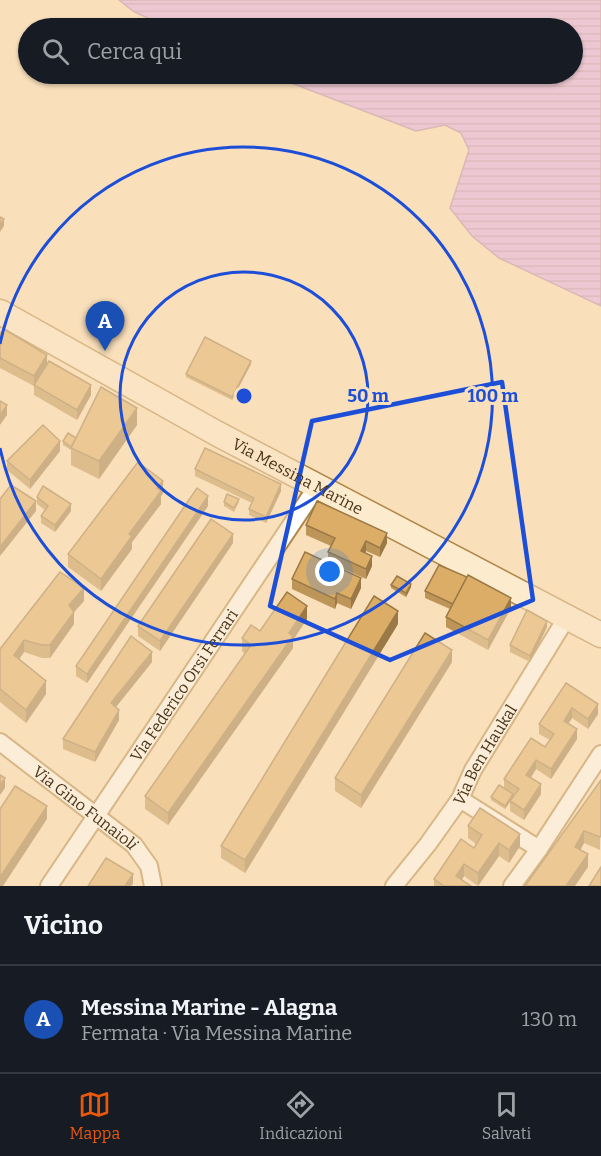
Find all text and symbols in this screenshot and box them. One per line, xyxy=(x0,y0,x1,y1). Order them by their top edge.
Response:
search box xyxy=(18,18,583,84)
icon: search xyxy=(39,35,72,68)
text: Cerca qui xyxy=(87,38,182,65)
pin: A xyxy=(86,302,124,351)
text: 50 m xyxy=(347,385,389,407)
text: 100 m xyxy=(467,385,519,407)
centre of rings xyxy=(234,386,254,406)
street label: Via Messina Marine xyxy=(229,434,367,518)
your location xyxy=(315,557,344,586)
street label: Via Federico Orsi Ferrari xyxy=(126,605,242,765)
street label: Via Ben Haukal xyxy=(449,701,521,809)
street label: Via Gino Funaioli xyxy=(29,762,143,853)
text: Vicino xyxy=(24,910,103,941)
text: Messina Marine - Alagna xyxy=(81,994,337,1021)
text: A xyxy=(36,1007,51,1031)
text: 130 m xyxy=(522,1007,577,1031)
text: Fermata · Via Messina Marine xyxy=(81,1021,352,1045)
tab: Mappa xyxy=(70,1088,120,1143)
tab: Indicazioni xyxy=(259,1088,343,1143)
tab: Salvati xyxy=(482,1088,531,1143)

